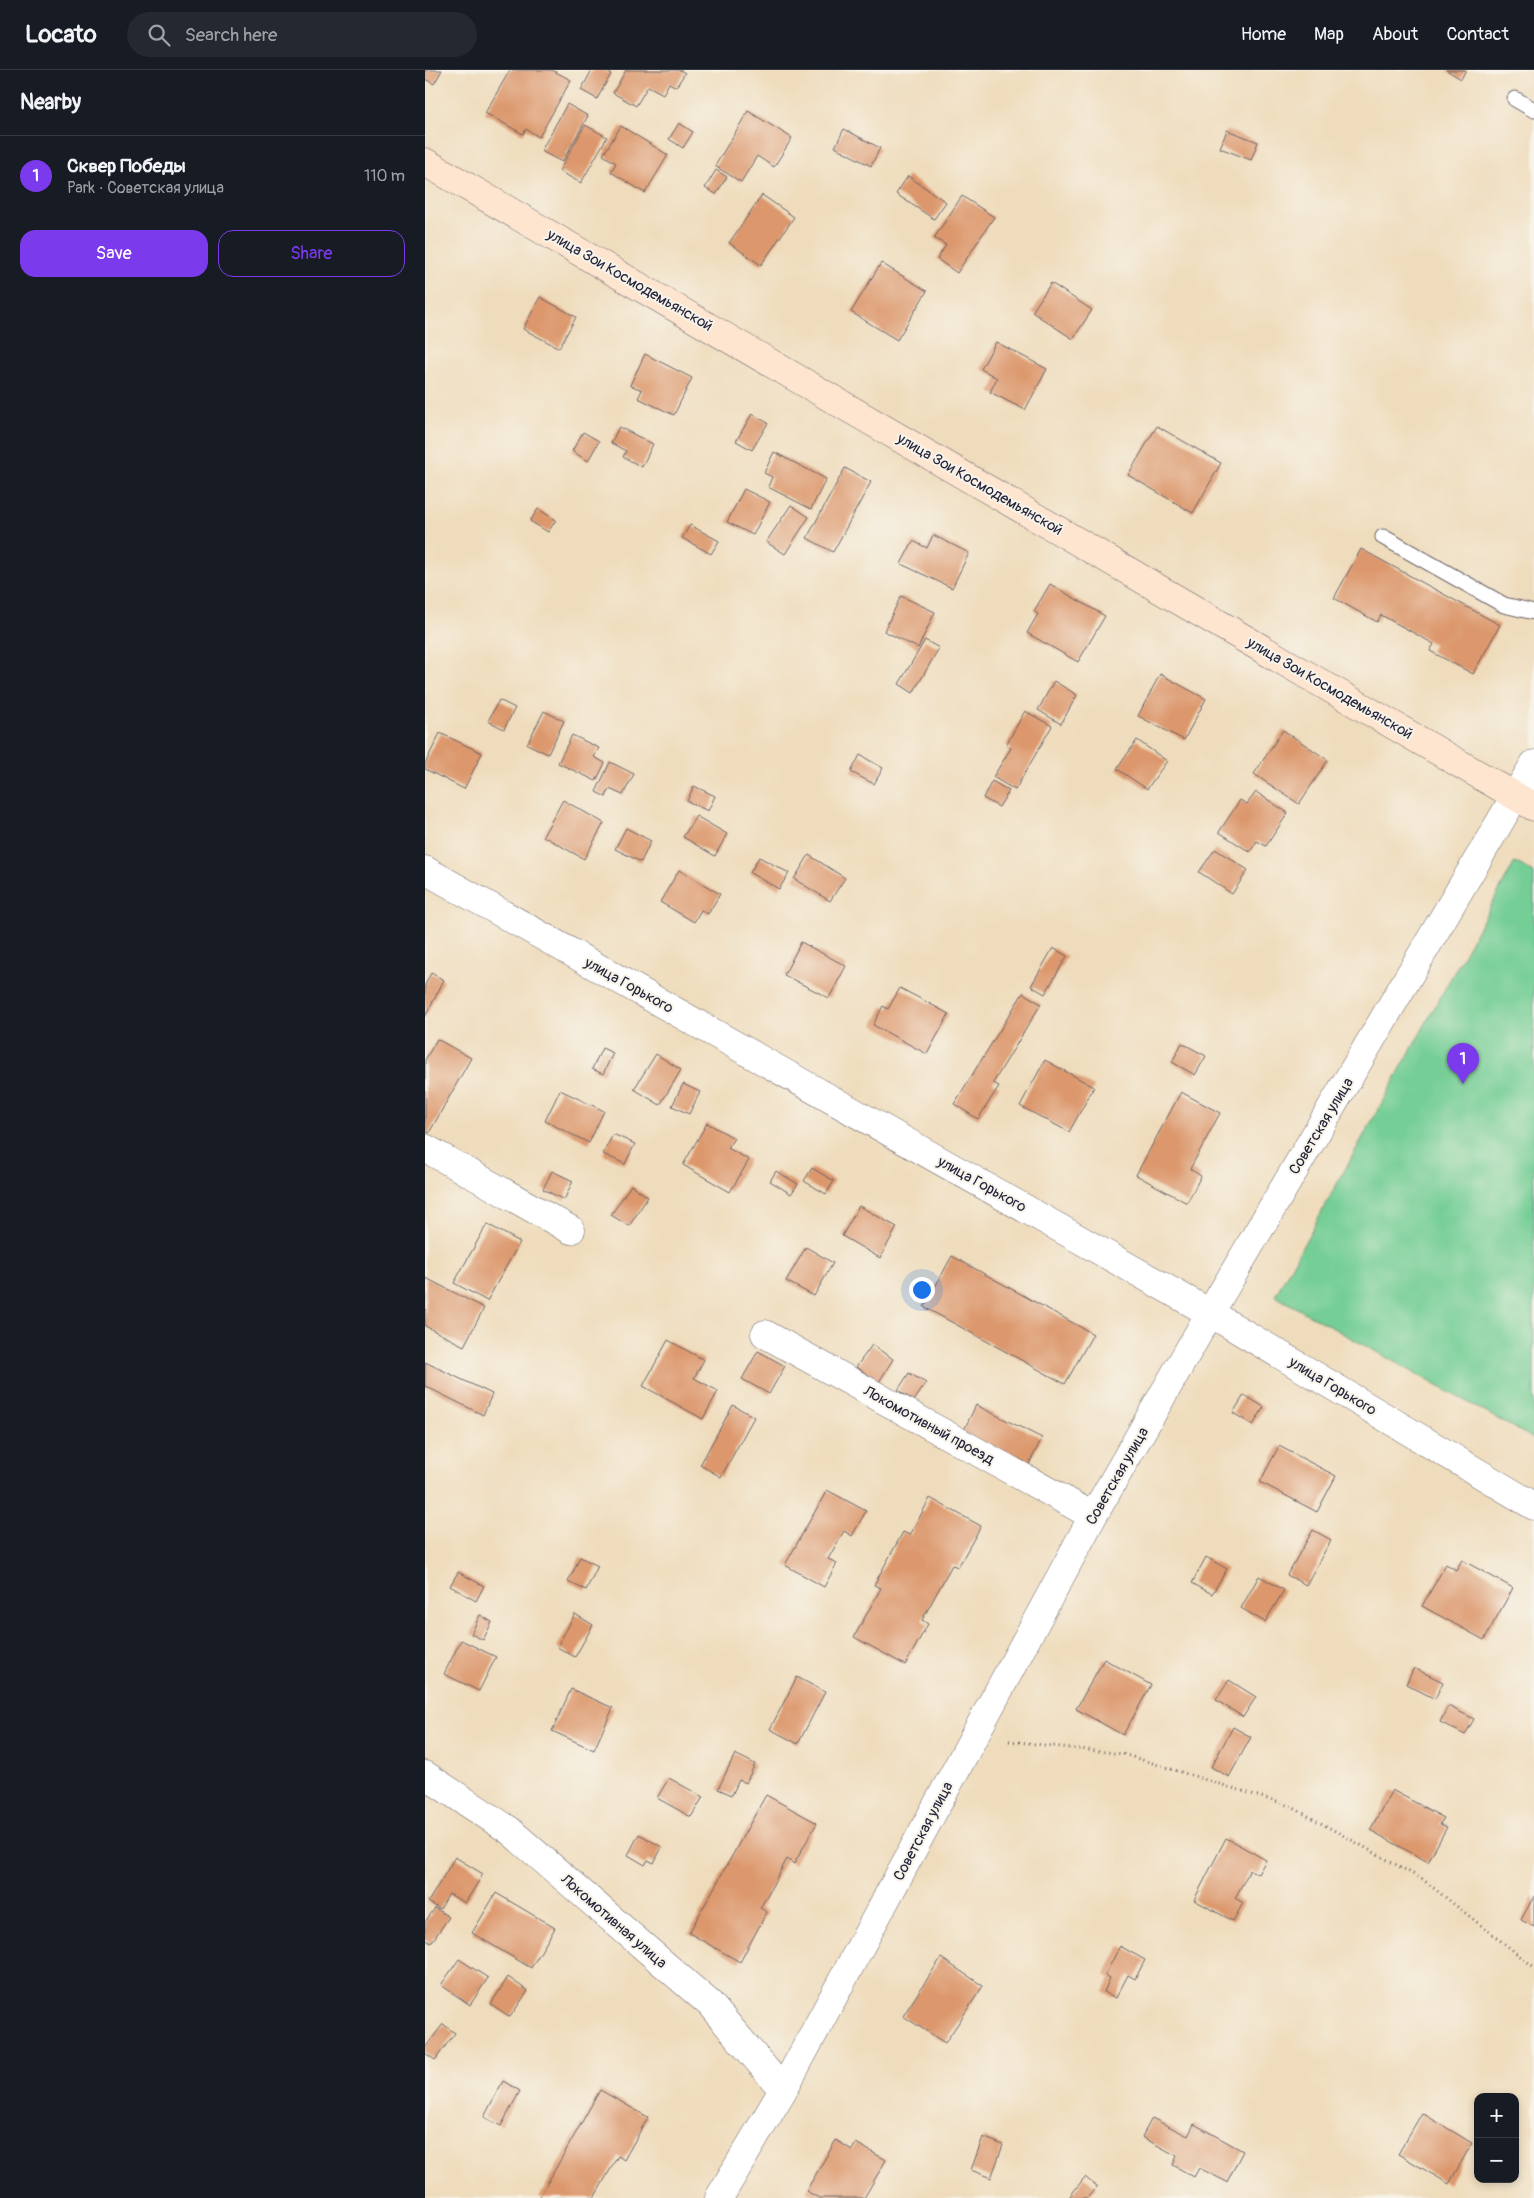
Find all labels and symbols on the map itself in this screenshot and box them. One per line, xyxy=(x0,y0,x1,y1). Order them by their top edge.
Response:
street label: улица Зои Космодемьянской xyxy=(543,225,716,336)
street label: улица Зои Космодемьянской xyxy=(893,429,1066,540)
street label: улица Зои Космодемьянской xyxy=(1243,633,1416,744)
street label: улица Горького xyxy=(580,953,677,1018)
pin: 1 xyxy=(1447,1043,1479,1084)
street label: Советская улица xyxy=(1285,1074,1358,1178)
street label: улица Горького xyxy=(933,1152,1030,1217)
your location xyxy=(909,1277,935,1303)
street label: улица Горького xyxy=(1285,1352,1380,1420)
street label: Локомотивный проезд xyxy=(859,1381,997,1469)
street label: Советская улица xyxy=(1082,1424,1153,1528)
street label: Советская улица xyxy=(889,1778,958,1884)
street label: Локомотивная улица xyxy=(556,1869,671,1973)

